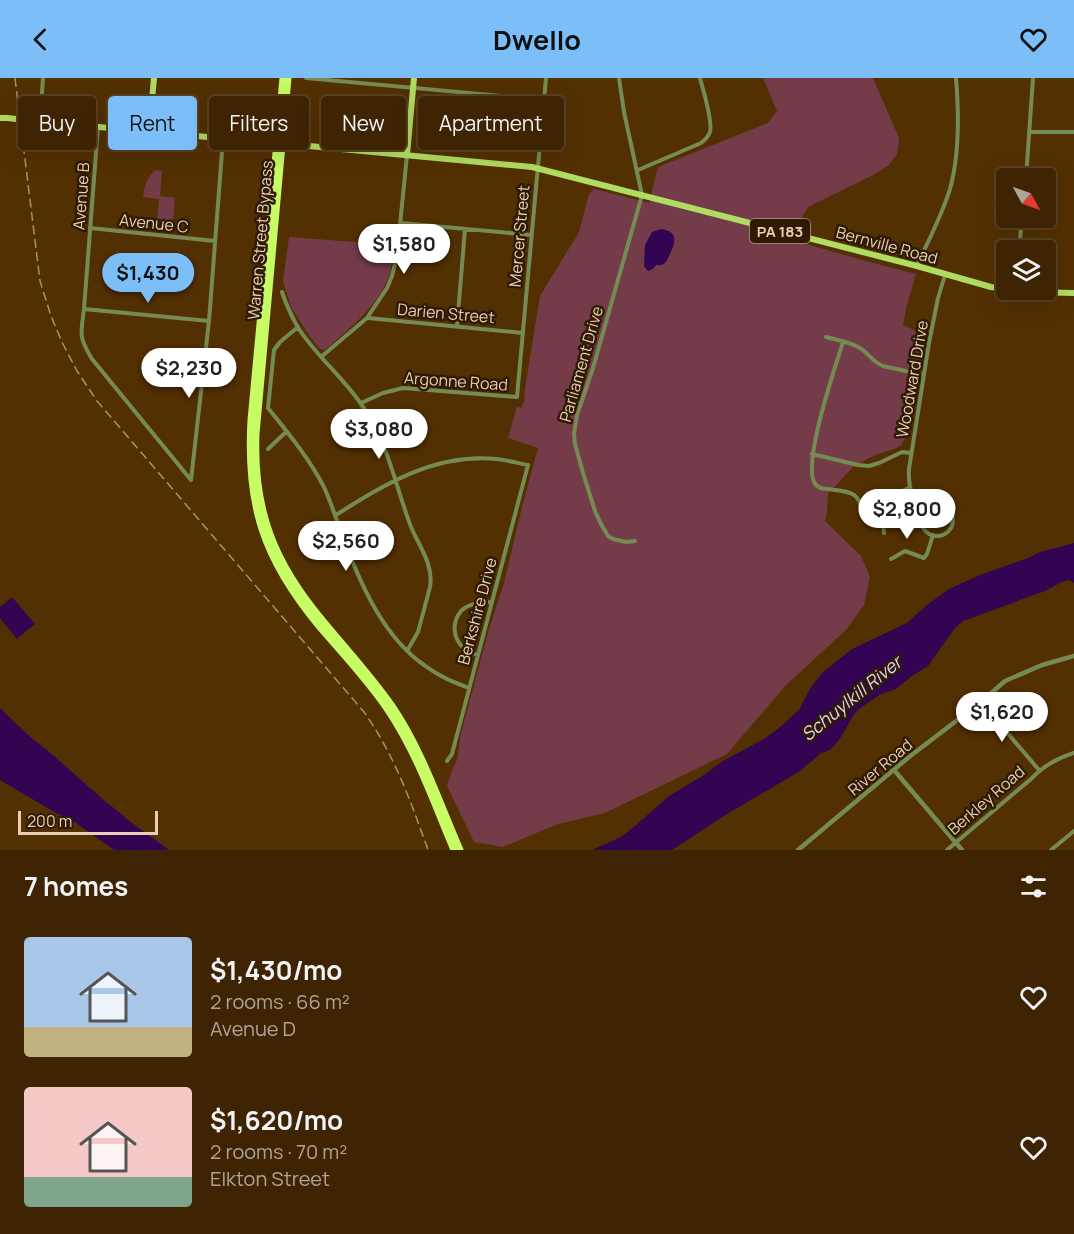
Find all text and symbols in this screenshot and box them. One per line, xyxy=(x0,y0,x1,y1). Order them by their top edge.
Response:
text: Dwello xyxy=(493,21,581,58)
icon: back xyxy=(24,23,57,56)
icon: heart xyxy=(1017,23,1050,56)
chip: Buy xyxy=(18,96,96,150)
chip: Rent xyxy=(108,96,197,150)
chip: Filters xyxy=(209,96,309,150)
chip: New xyxy=(321,96,406,150)
chip: Apartment xyxy=(418,96,564,150)
street label: Warren Street Bypass xyxy=(242,159,278,321)
street label: Avenue B xyxy=(68,161,94,231)
north arrow xyxy=(996,168,1056,228)
map controls xyxy=(996,168,1056,300)
street label: Mercer Street xyxy=(504,184,534,288)
street label: Avenue C xyxy=(118,208,190,238)
road number: PA 183 xyxy=(750,219,810,243)
street label: Bernville Road xyxy=(834,221,940,269)
pin: $1,580 xyxy=(355,224,453,275)
text: $1,580 xyxy=(372,230,436,257)
button: layers xyxy=(996,240,1056,300)
pin: $1,430 xyxy=(99,253,197,304)
text: $1,430 xyxy=(116,259,180,286)
street label: Darien Street xyxy=(396,298,496,328)
street label: Parliament Drive xyxy=(554,304,608,424)
street label: Woodward Drive xyxy=(891,319,933,439)
pin: $2,230 xyxy=(140,348,238,399)
text: $2,230 xyxy=(155,354,223,381)
street label: Argonne Road xyxy=(403,366,509,396)
pin: $3,080 xyxy=(330,409,428,460)
text: $3,080 xyxy=(345,415,413,442)
pin: $2,800 xyxy=(858,489,956,540)
text: $2,800 xyxy=(872,495,942,522)
pin: $2,560 xyxy=(297,521,395,572)
text: $2,560 xyxy=(312,527,380,554)
street label: Berkshire Drive xyxy=(452,555,502,667)
water label: Schuylkill River xyxy=(796,649,908,746)
pin: $1,620 xyxy=(953,692,1051,743)
text: $1,620 xyxy=(970,698,1034,725)
street label: River Road xyxy=(843,734,917,800)
street label: Berkley Road xyxy=(943,760,1029,840)
scale bar xyxy=(18,808,158,836)
text: 200 m xyxy=(27,810,72,832)
text: 7 homes xyxy=(24,868,128,904)
icon: filters xyxy=(1017,870,1050,903)
text: $1,430/mo xyxy=(210,952,342,988)
icon: home xyxy=(72,961,144,1033)
icon: heart xyxy=(1017,981,1050,1014)
text: 2 rooms · 66 m² xyxy=(210,988,350,1015)
text: Avenue D xyxy=(210,1015,296,1042)
text: $1,620/mo xyxy=(210,1102,343,1138)
icon: home xyxy=(72,1111,144,1183)
icon: heart xyxy=(1017,1131,1050,1164)
text: 2 rooms · 70 m² xyxy=(210,1138,347,1165)
text: Elkton Street xyxy=(210,1165,330,1192)

